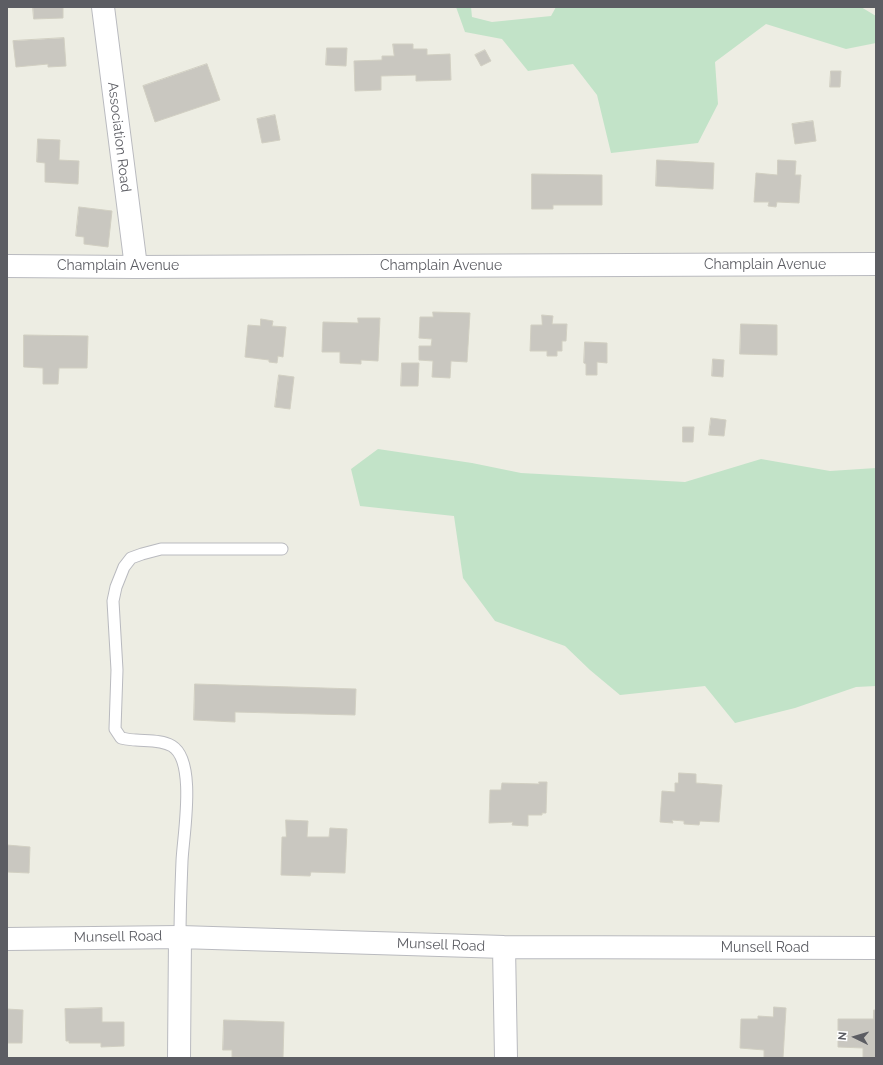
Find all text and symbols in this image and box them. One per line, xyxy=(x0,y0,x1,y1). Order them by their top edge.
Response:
street label: Association Road xyxy=(104,81,134,193)
street label: Champlain Avenue xyxy=(704,257,826,273)
street label: Champlain Avenue xyxy=(57,258,179,274)
street label: Champlain Avenue xyxy=(380,258,502,274)
street label: Munsell Road xyxy=(74,928,162,946)
street label: Munsell Road xyxy=(396,935,486,955)
street label: Munsell Road xyxy=(721,940,809,956)
north arrow xyxy=(835,1017,875,1057)
text: N xyxy=(836,1031,849,1041)

